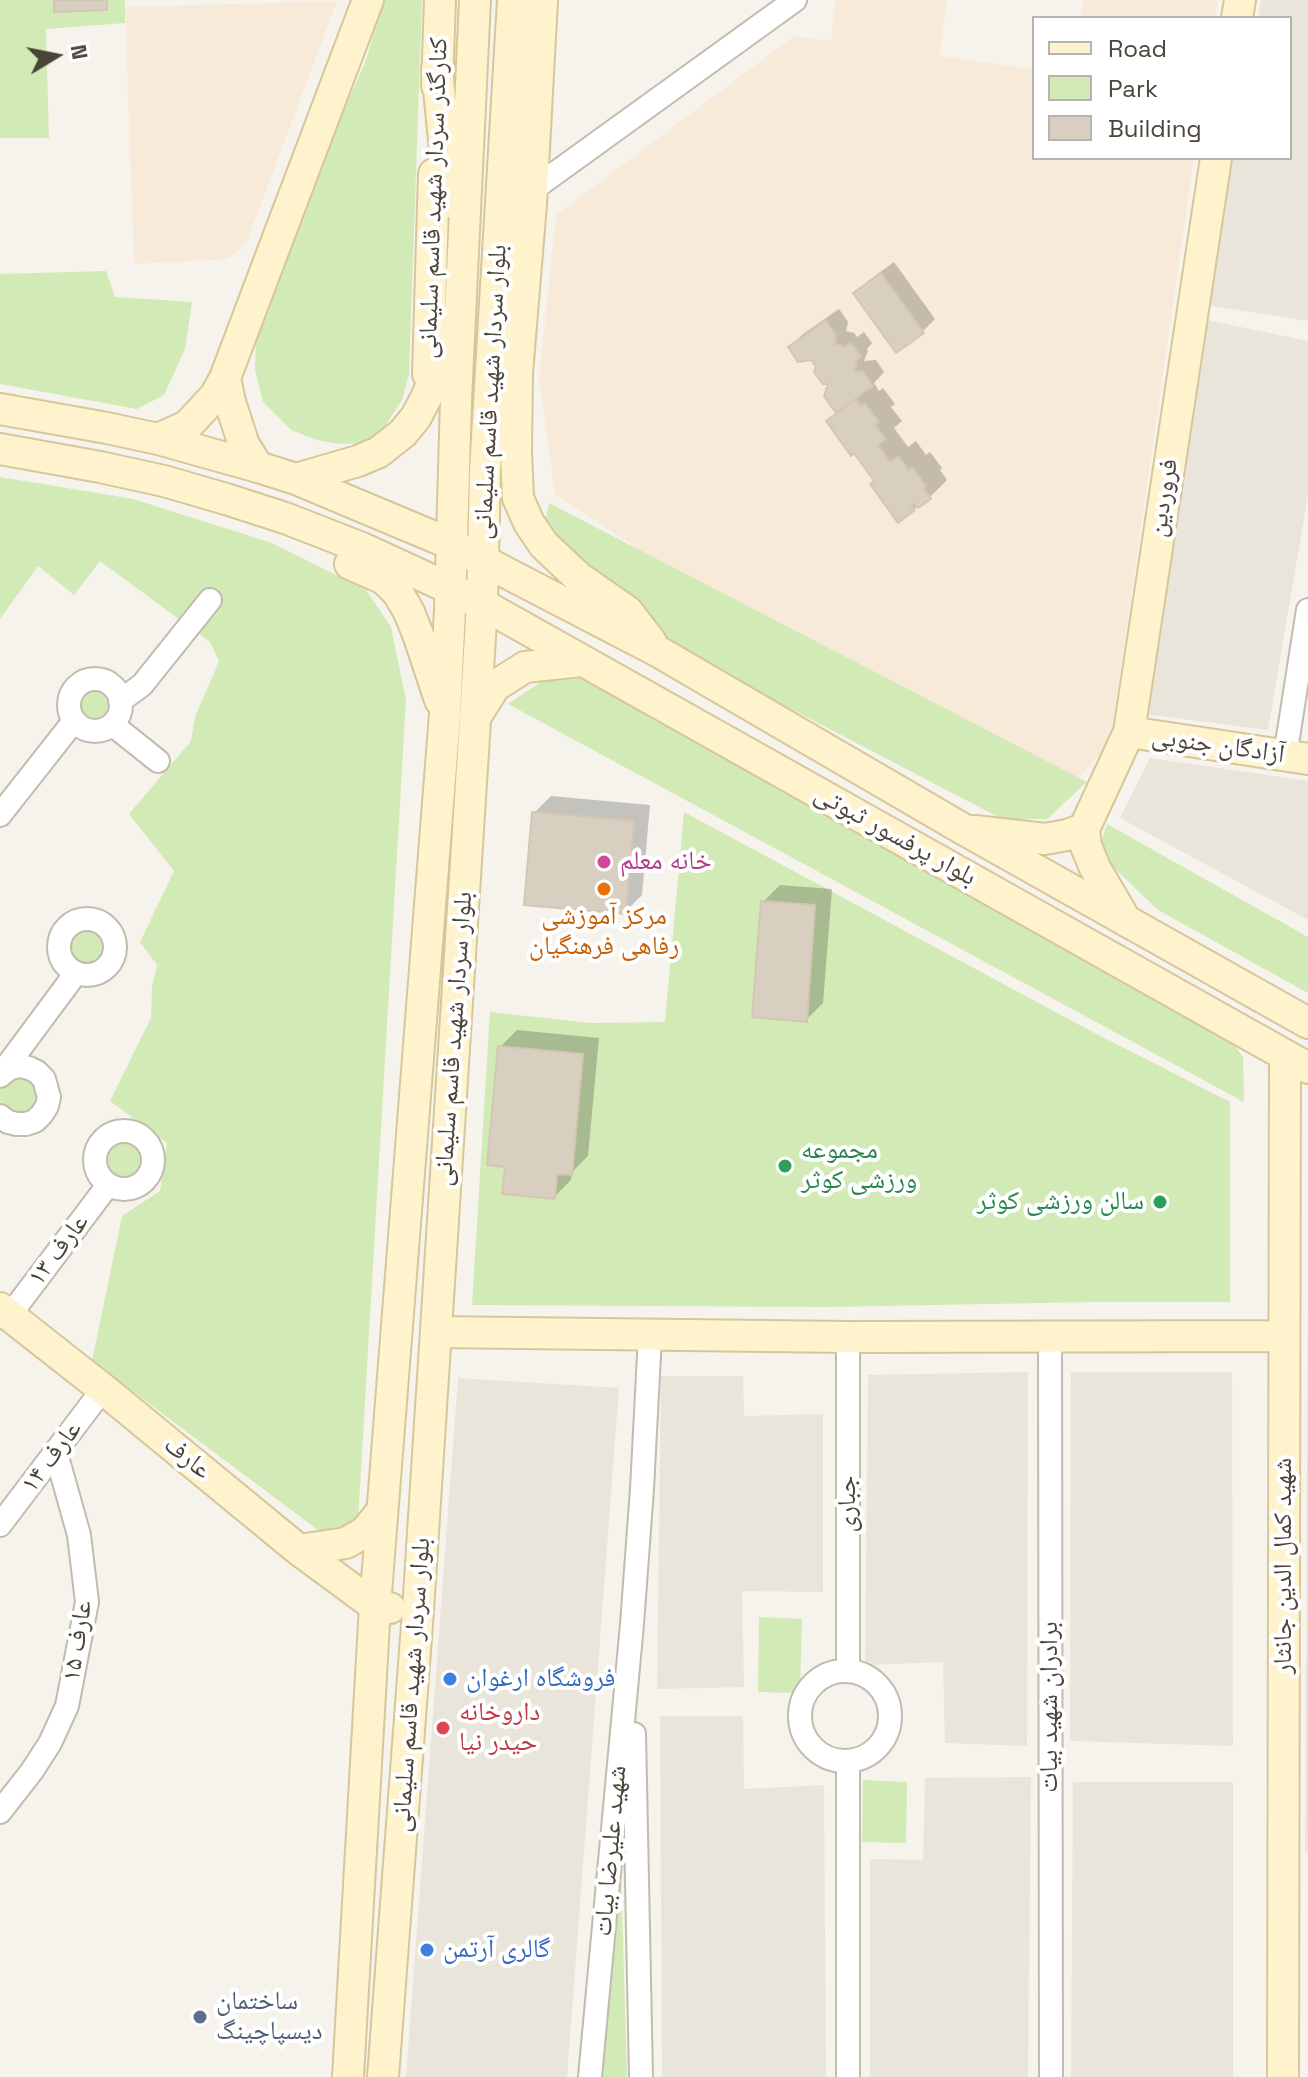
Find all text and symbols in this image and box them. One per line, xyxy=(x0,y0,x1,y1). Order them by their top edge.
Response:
north arrow xyxy=(16,16,96,96)
legend xyxy=(1032,16,1292,160)
text: Road xyxy=(1108,33,1167,64)
street label: کنارگذر سردار شهید قاسم سلیمانی xyxy=(413,37,455,359)
text: N xyxy=(65,42,95,62)
text: Park xyxy=(1108,73,1158,104)
text: Building xyxy=(1108,113,1202,144)
street label: بلوار سردار شهید قاسم سلیمانی xyxy=(468,244,514,540)
street label: فروردین xyxy=(1142,457,1186,539)
street label: آزادگان جنوبی xyxy=(1150,721,1286,771)
street label: بلوار پرفسور ثبوتی xyxy=(808,779,982,893)
place label: خانه معلم xyxy=(620,846,711,878)
marker: خانه معلم xyxy=(595,853,613,871)
marker: مرکز آموزشی رفاهی فرهنگیان xyxy=(595,880,613,898)
street label: بلوار سردار شهید قاسم سلیمانی xyxy=(428,891,480,1187)
place label: مرکز آموزشی رفاهی فرهنگیان xyxy=(529,901,679,962)
place label: مجموعه ورزشی کوثر xyxy=(801,1135,917,1196)
marker: مجموعه ورزشی کوثر xyxy=(776,1157,794,1175)
place label: سالن ورزشی کوثر xyxy=(977,1186,1144,1218)
marker: سالن ورزشی کوثر xyxy=(1151,1193,1169,1211)
street label: عارف ۱۳ xyxy=(22,1208,96,1292)
street label: عارف ۱۴ xyxy=(15,1415,89,1499)
street label: عارف xyxy=(157,1430,217,1486)
street label: شهید کمال الدین جانثار xyxy=(1268,1458,1300,1674)
street label: جباری xyxy=(832,1476,864,1532)
street label: بلوار سردار شهید قاسم سلیمانی xyxy=(386,1537,438,1833)
street label: عارف ۱۵ xyxy=(56,1598,100,1684)
street label: برادران شهید بیات xyxy=(1034,1621,1066,1793)
place label: فروشگاه ارغوان xyxy=(466,1663,615,1695)
marker: فروشگاه ارغوان xyxy=(441,1670,459,1688)
place label: داروخانه حیدر نیا xyxy=(459,1697,540,1758)
marker: داروخانه حیدر نیا xyxy=(434,1719,452,1737)
street label: شهید علیرضا بیات xyxy=(588,1764,634,1938)
place label: گالری آرتمن xyxy=(443,1934,550,1966)
marker: گالری آرتمن xyxy=(418,1941,436,1959)
place label: ساختمان دیسپاچینگ xyxy=(216,1986,323,2048)
marker: ساختمان دیسپاچینگ xyxy=(191,2008,209,2026)

